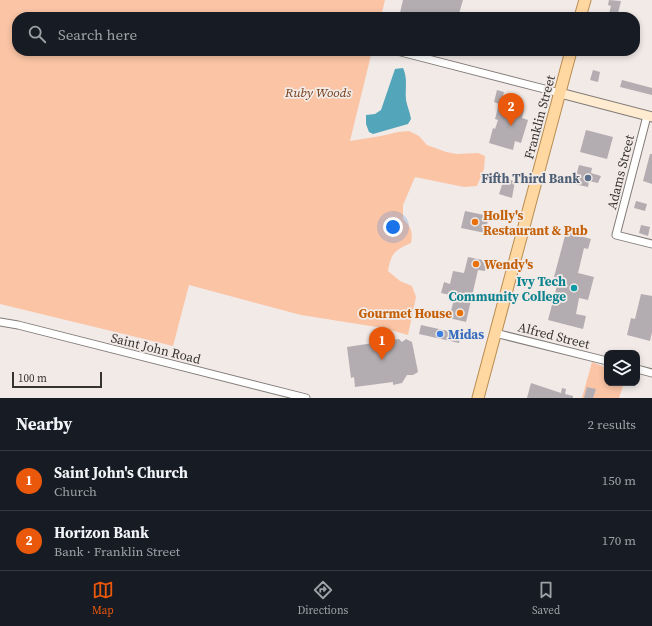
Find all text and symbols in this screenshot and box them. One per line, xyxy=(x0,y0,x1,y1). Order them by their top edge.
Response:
search box xyxy=(12,12,640,56)
icon: search xyxy=(26,23,48,45)
text: Search here xyxy=(58,24,137,45)
street label: Franklin Street xyxy=(520,72,559,161)
park label: Ruby Woods xyxy=(284,84,351,101)
pin: 2 xyxy=(498,93,524,126)
street label: Adams Street xyxy=(603,132,638,211)
place label: Fifth Third Bank xyxy=(481,170,580,187)
marker: Fifth Third Bank xyxy=(583,173,593,183)
place label: Holly's Restaurant & Pub xyxy=(483,207,588,239)
your location xyxy=(383,217,403,237)
marker: Holly's Restaurant & Pub xyxy=(470,217,480,227)
place label: Wendy's xyxy=(484,256,533,273)
marker: Wendy's xyxy=(471,259,481,269)
place label: Ivy Tech Community College xyxy=(448,273,566,305)
marker: Ivy Tech Community College xyxy=(569,283,579,293)
place label: Gourmet House xyxy=(358,305,452,322)
marker: Gourmet House xyxy=(455,308,465,318)
street label: Alfred Street xyxy=(516,318,592,353)
place label: Midas xyxy=(448,326,484,343)
pin: 1 xyxy=(369,327,395,360)
street label: Saint John Road xyxy=(109,329,203,368)
marker: Midas xyxy=(435,329,445,339)
map controls xyxy=(604,350,640,386)
button: layers xyxy=(604,350,640,386)
scale bar xyxy=(12,370,102,389)
text: 100 m xyxy=(18,371,47,386)
text: Nearby xyxy=(16,412,72,436)
text: 2 results xyxy=(588,416,636,433)
text: Saint John's Church xyxy=(54,462,188,483)
text: 1 xyxy=(25,472,33,489)
text: 150 m xyxy=(602,472,636,489)
text: Church xyxy=(54,483,97,500)
text: Horizon Bank xyxy=(54,522,149,543)
text: 2 xyxy=(25,532,33,549)
text: 170 m xyxy=(602,532,636,549)
text: Bank · Franklin Street xyxy=(54,543,180,560)
tab: Map xyxy=(92,579,114,618)
tab: Directions xyxy=(297,579,348,618)
tab: Saved xyxy=(532,579,560,618)

